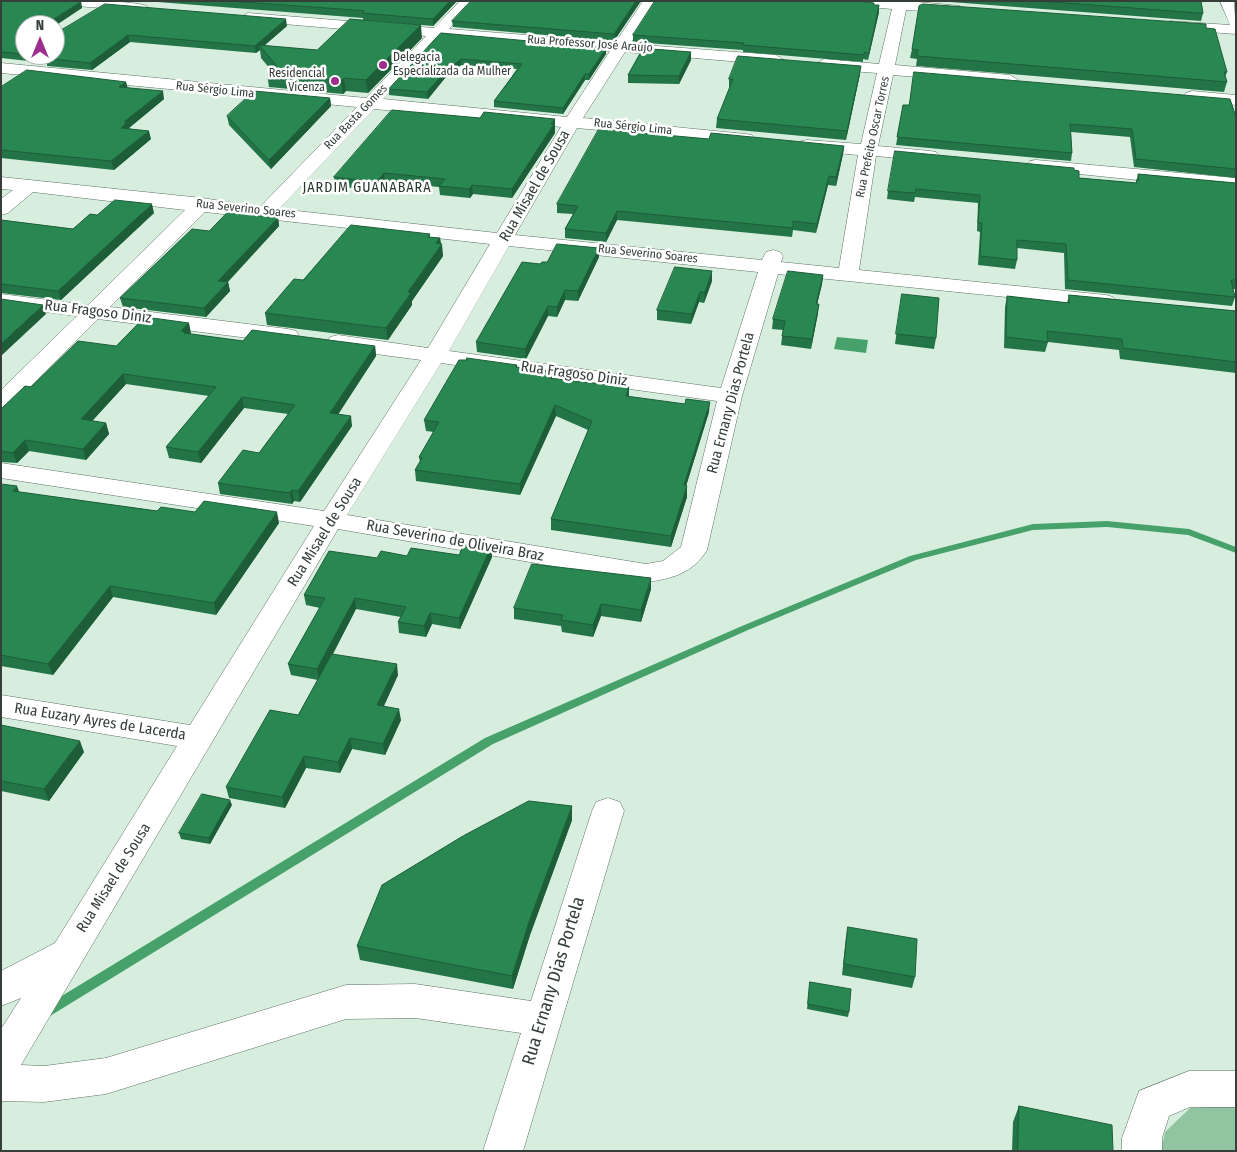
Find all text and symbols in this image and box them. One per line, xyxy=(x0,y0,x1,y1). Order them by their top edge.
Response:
north arrow xyxy=(15,15,65,65)
text: N xyxy=(36,17,44,34)
street label: Rua Professor José Araújo xyxy=(527,32,653,56)
place label: Delegacia Especializada da Mulher xyxy=(393,51,511,79)
marker: Delegacia Especializada da Mulher xyxy=(377,59,389,71)
place label: Residencial Vicenza xyxy=(269,67,325,95)
marker: Residencial Vicenza xyxy=(329,75,341,87)
street label: Rua Prefeito Oscar Torres xyxy=(853,75,893,199)
street label: Rua Sérgio Lima xyxy=(175,79,255,101)
street label: Rua Basta Gomes xyxy=(321,81,391,153)
street label: Rua Sérgio Lima xyxy=(593,116,673,138)
street label: Rua Misael de Sousa xyxy=(496,127,574,245)
district label: JARDIM GUANABARA xyxy=(300,180,434,196)
street label: Rua Severino Soares xyxy=(195,197,297,221)
street label: Rua Severino Soares xyxy=(597,242,699,266)
street label: Rua Fragoso Diniz xyxy=(44,297,152,327)
street label: Rua Ernany Dias Portela xyxy=(703,330,759,476)
street label: Rua Fragoso Diniz xyxy=(520,358,628,390)
street label: Rua Misael de Sousa xyxy=(284,474,366,590)
street label: Rua Severino de Oliveira Braz xyxy=(365,517,545,565)
street label: Rua Euzary Ayres de Lacerda xyxy=(13,700,187,744)
street label: Rua Misael de Sousa xyxy=(73,820,155,936)
street label: Rua Ernany Dias Portela xyxy=(518,894,590,1068)

